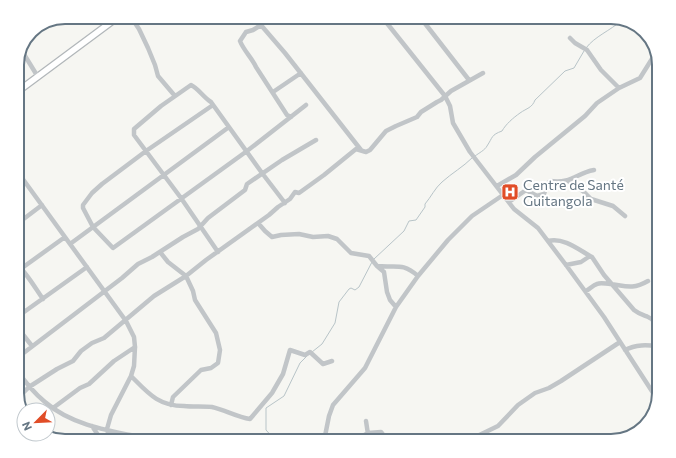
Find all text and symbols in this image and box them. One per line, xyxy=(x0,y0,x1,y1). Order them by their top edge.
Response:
place label: Centre de Santé Guitangola xyxy=(523,176,624,209)
hospital icon: Centre de Santé Guitangola xyxy=(500,182,520,202)
north arrow xyxy=(16,402,56,442)
text: N xyxy=(19,420,34,433)

